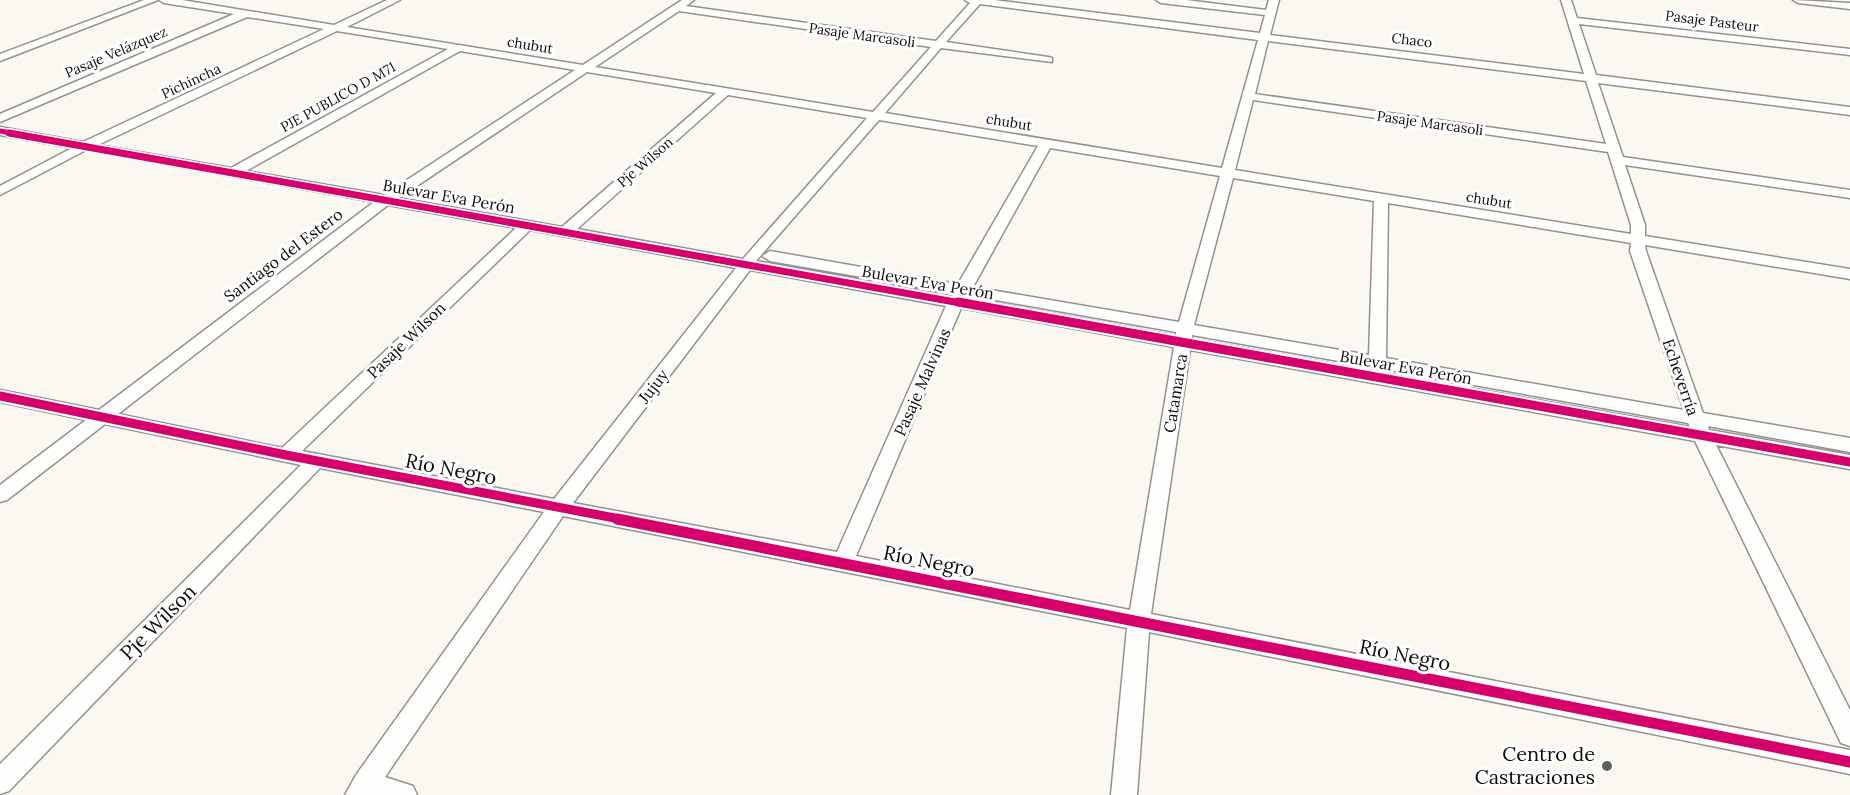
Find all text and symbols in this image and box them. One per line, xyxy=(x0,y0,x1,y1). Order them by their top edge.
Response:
street label: Pasaje Pasteur xyxy=(1664,6,1760,36)
street label: Pasaje Marcasoli xyxy=(808,19,916,51)
street label: Pasaje Velázquez xyxy=(62,22,170,82)
street label: Chaco xyxy=(1391,29,1433,51)
street label: chubut xyxy=(506,33,555,58)
street label: PJE PUBLICO D M71 xyxy=(277,58,399,136)
street label: Pichincha xyxy=(158,59,224,103)
street label: Pasaje Marcasoli xyxy=(1376,107,1484,139)
street label: chubut xyxy=(985,110,1034,135)
street label: Pje Wilson xyxy=(613,133,677,191)
street label: Bulevar Eva Perón xyxy=(381,175,517,218)
street label: chubut xyxy=(1465,188,1514,213)
street label: Santiago del Estero xyxy=(220,204,346,306)
street label: Bulevar Eva Perón xyxy=(860,261,996,304)
street label: Pasaje Wilson xyxy=(363,297,450,382)
street label: Pasaje Malvinas xyxy=(889,325,955,439)
street label: Echeverría xyxy=(1659,336,1703,418)
street label: Bulevar Eva Perón xyxy=(1338,346,1474,389)
street label: Catamarca xyxy=(1159,352,1191,434)
street label: Jujuy xyxy=(633,365,673,408)
street label: Río Negro xyxy=(403,447,499,490)
street label: Río Negro xyxy=(881,539,977,582)
street label: Pje Wilson xyxy=(114,578,201,665)
street label: Río Negro xyxy=(1357,633,1453,676)
place label: Centro de Castraciones xyxy=(1475,741,1595,789)
marker: Centro de Castraciones xyxy=(1600,759,1614,773)

